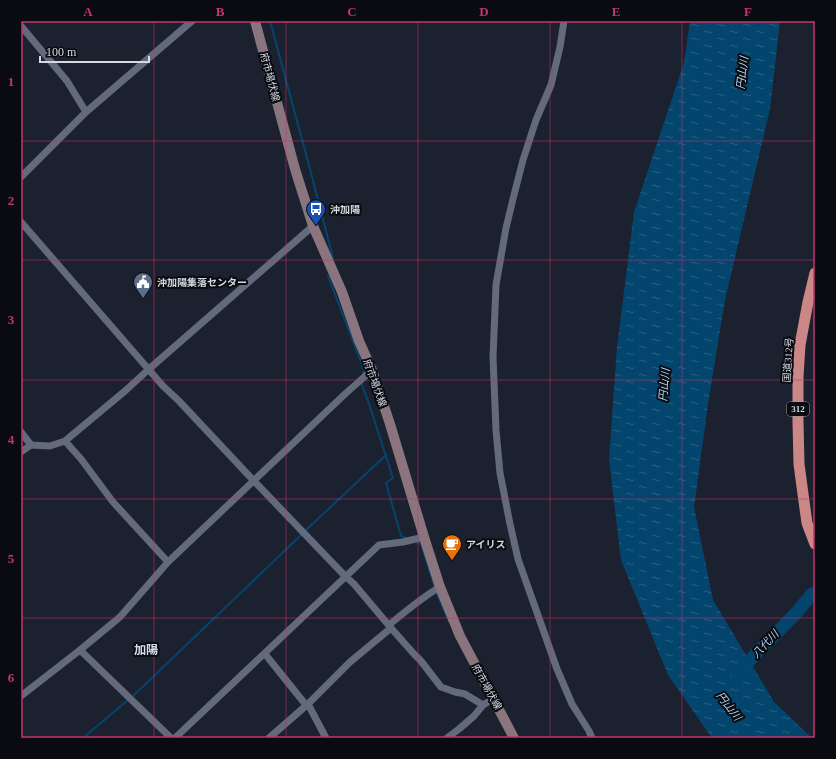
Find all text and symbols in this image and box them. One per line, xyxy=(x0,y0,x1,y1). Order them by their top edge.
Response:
text: A xyxy=(83,4,93,19)
text: B xyxy=(216,4,225,19)
text: C xyxy=(347,4,357,19)
text: D xyxy=(479,4,489,19)
text: E xyxy=(612,4,620,19)
text: F xyxy=(744,4,752,19)
scale bar xyxy=(40,38,149,64)
text: 100 m xyxy=(46,45,77,59)
street label: 府市場伏線 xyxy=(258,51,282,103)
water label: 円山川 xyxy=(734,55,750,90)
text: 1 xyxy=(8,74,14,89)
text: 2 xyxy=(8,193,14,208)
bus stop icon: 沖加陽 xyxy=(305,198,327,226)
place label: 沖加陽 xyxy=(330,204,360,215)
public building icon: 沖加陽集落センター xyxy=(132,271,154,299)
place label: 沖加陽集落センター xyxy=(157,277,247,288)
text: 3 xyxy=(8,312,15,327)
street label: 国道312号 xyxy=(781,337,795,383)
street label: 府市場伏線 xyxy=(361,358,389,408)
water label: 円山川 xyxy=(657,367,672,402)
road number: 312 xyxy=(787,402,809,416)
text: 4 xyxy=(8,432,15,447)
cafe icon: アイリス xyxy=(441,533,463,561)
place label: アイリス xyxy=(466,539,506,550)
text: 5 xyxy=(8,551,15,566)
water label: 八代川 xyxy=(749,627,781,660)
district label: 加陽 xyxy=(134,643,158,657)
street label: 府市場伏線 xyxy=(470,662,504,712)
text: 6 xyxy=(8,670,15,685)
water label: 円山川 xyxy=(714,689,745,723)

